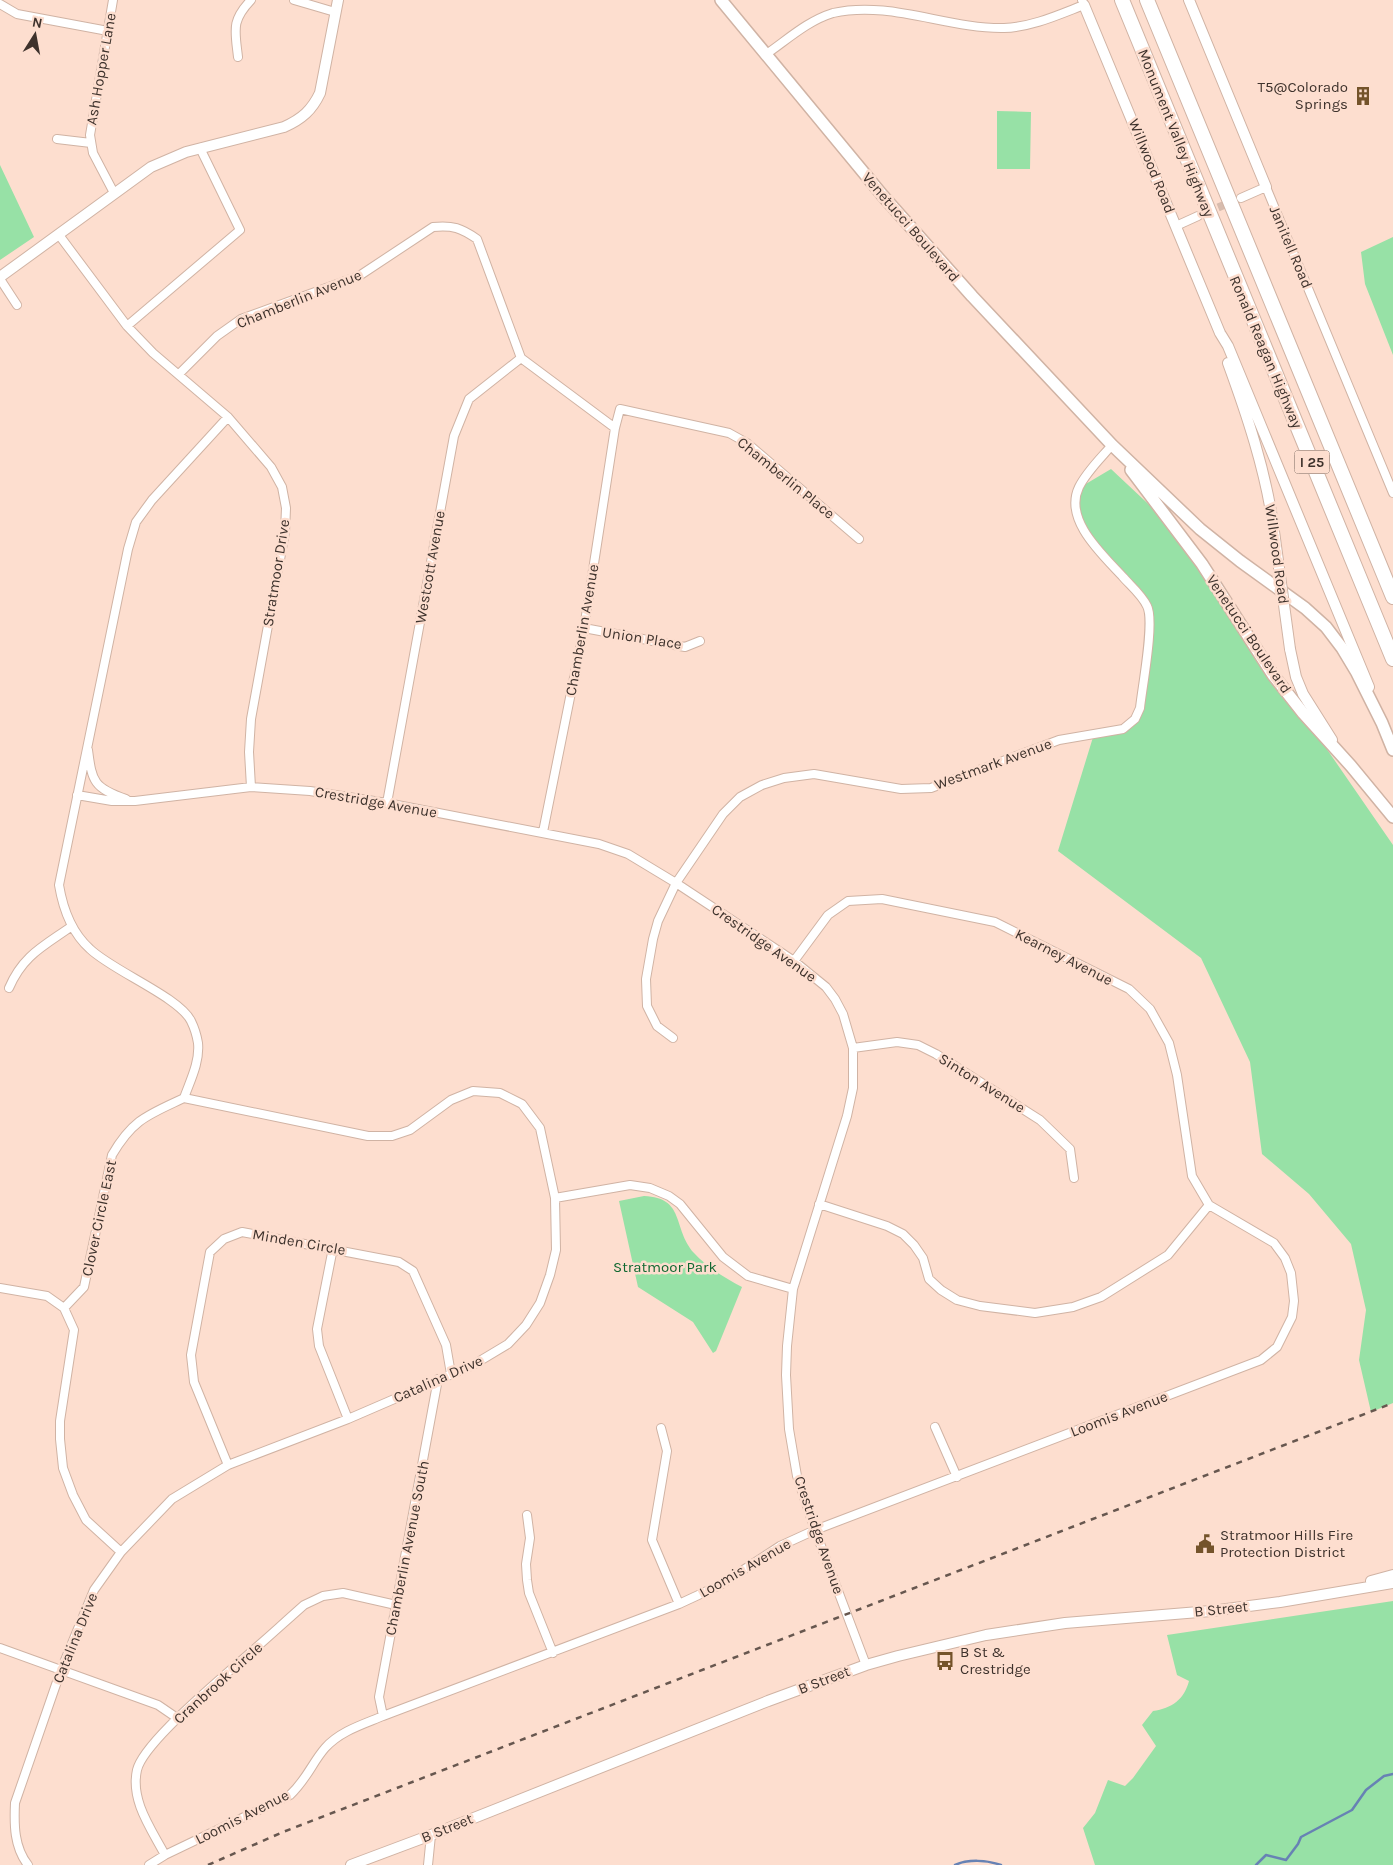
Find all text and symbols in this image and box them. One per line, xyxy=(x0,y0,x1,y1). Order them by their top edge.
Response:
north arrow xyxy=(10,10,60,60)
street label: Ash Hopper Lane xyxy=(82,12,120,126)
text: N xyxy=(31,13,44,32)
street label: Monument Valley Highway xyxy=(1134,46,1218,220)
place label: T5@Colorado Springs xyxy=(1257,78,1348,113)
building icon: T5@Colorado Springs xyxy=(1352,85,1374,107)
street label: Willwood Road xyxy=(1125,116,1179,216)
street label: Venetucci Boulevard xyxy=(859,169,963,285)
street label: Janitell Road xyxy=(1266,203,1316,291)
street label: Chamberlin Avenue xyxy=(234,266,364,332)
street label: Ronald Reagan Highway xyxy=(1226,273,1306,431)
street label: Chamberlin Place xyxy=(734,433,838,523)
road number: I 25 xyxy=(1294,451,1330,474)
street label: Willwood Road xyxy=(1261,503,1293,605)
street label: Westcott Avenue xyxy=(411,509,449,625)
street label: Stratmoor Drive xyxy=(259,518,293,628)
street label: Chamberlin Avenue xyxy=(562,563,602,697)
street label: Venetucci Boulevard xyxy=(1203,571,1295,697)
street label: Union Place xyxy=(601,623,683,653)
street label: Westmark Avenue xyxy=(932,734,1054,794)
street label: Crestridge Avenue xyxy=(314,782,438,822)
street label: Crestridge Avenue xyxy=(708,900,820,986)
street label: Kearney Avenue xyxy=(1012,925,1116,989)
street label: Sinton Avenue xyxy=(935,1049,1029,1117)
street label: Clover Circle East xyxy=(78,1158,120,1278)
street label: Minden Circle xyxy=(251,1225,347,1259)
park label: Stratmoor Park xyxy=(613,1258,717,1276)
street label: Catalina Drive xyxy=(391,1351,485,1407)
street label: Loomis Avenue xyxy=(1068,1387,1170,1441)
street label: Chamberlin Avenue South xyxy=(381,1459,433,1637)
street label: Crestridge Avenue xyxy=(790,1474,848,1596)
place label: Stratmoor Hills Fire Protection District xyxy=(1220,1526,1353,1561)
public building icon: Stratmoor Hills Fire Protection District xyxy=(1194,1533,1216,1555)
street label: Loomis Avenue xyxy=(696,1535,794,1601)
street label: Catalina Drive xyxy=(49,1590,101,1686)
street label: B Street xyxy=(1193,1597,1249,1621)
street label: Cranbrook Circle xyxy=(170,1638,266,1728)
place label: B St & Crestridge xyxy=(960,1643,1031,1678)
bus stop icon: B St & Crestridge xyxy=(934,1650,956,1672)
street label: B Street xyxy=(796,1662,853,1698)
street label: Loomis Avenue xyxy=(192,1786,292,1848)
street label: B Street xyxy=(419,1809,476,1846)

